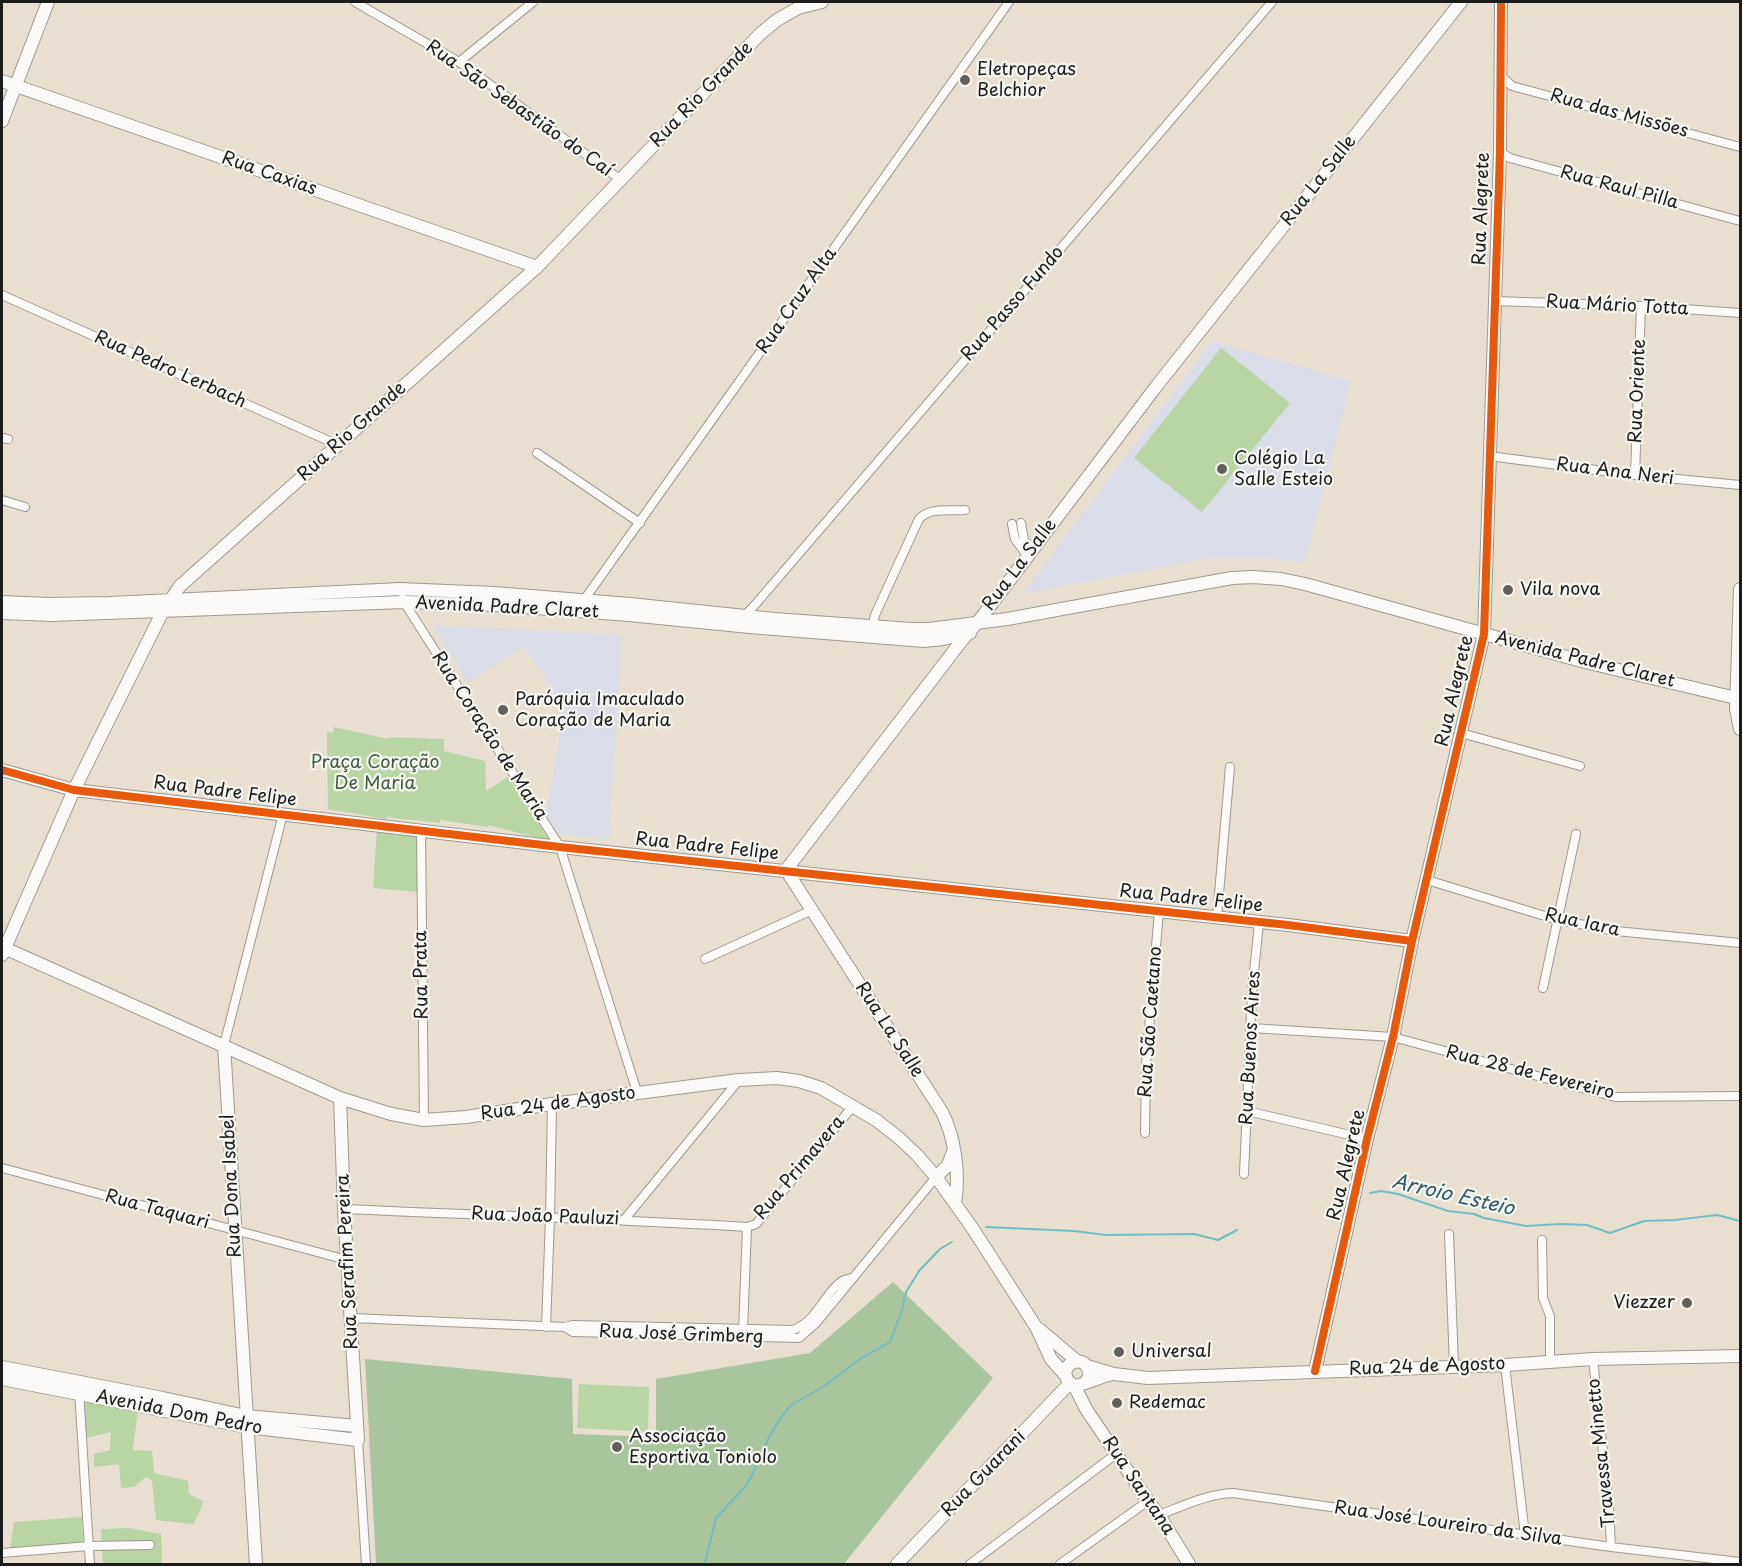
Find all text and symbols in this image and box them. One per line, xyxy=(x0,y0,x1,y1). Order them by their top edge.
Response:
street label: Rua São Sebastião do Caí xyxy=(421,36,617,182)
street label: Rua Rio Grande xyxy=(646,38,758,152)
place label: Eletropeças Belchior xyxy=(977,59,1076,101)
marker: Eletropeças Belchior xyxy=(958,73,972,87)
street label: Rua das Missões xyxy=(1547,85,1691,143)
street label: Rua La Salle xyxy=(1277,131,1361,231)
street label: Rua Caxias xyxy=(219,148,319,200)
street label: Rua Alegrete xyxy=(1469,152,1495,266)
street label: Rua Raul Pilla xyxy=(1557,162,1681,214)
street label: Rua Passo Fundo xyxy=(957,242,1069,366)
street label: Rua Cruz Alta xyxy=(752,244,842,358)
street label: Rua Mário Totta xyxy=(1545,291,1689,321)
street label: Rua Pedro Lerbach xyxy=(91,327,249,413)
street label: Rua Oriente xyxy=(1625,338,1651,444)
street label: Rua Rio Grande xyxy=(293,378,411,486)
place label: Colégio La Salle Esteio xyxy=(1234,448,1333,490)
street label: Rua Ana Neri xyxy=(1555,454,1675,490)
marker: Colégio La Salle Esteio xyxy=(1215,462,1229,476)
street label: Rua La Salle xyxy=(978,515,1062,615)
place label: Vila nova xyxy=(1520,579,1600,601)
marker: Vila nova xyxy=(1501,583,1515,597)
street label: Avenida Padre Claret xyxy=(415,592,599,624)
street label: Avenida Padre Claret xyxy=(1493,627,1677,693)
street label: Rua Alegrete xyxy=(1432,633,1478,749)
street label: Rua Coração de Maria xyxy=(426,648,552,824)
place label: Paróquia Imaculado Coração de Maria xyxy=(515,689,685,732)
marker: Paróquia Imaculado Coração de Maria xyxy=(496,703,510,717)
park label: Praça Coração De Maria xyxy=(310,752,440,795)
street label: Rua Padre Felipe xyxy=(152,772,298,812)
street label: Rua Padre Felipe xyxy=(634,829,780,865)
street label: Rua Padre Felipe xyxy=(1118,881,1264,917)
street label: Rua Iara xyxy=(1543,905,1621,941)
street label: Rua Prata xyxy=(410,930,434,1020)
street label: Rua São Caetano xyxy=(1135,946,1167,1098)
street label: Rua Buenos Aires xyxy=(1236,970,1266,1126)
street label: Rua La Salle xyxy=(850,978,928,1082)
street label: Rua 28 de Fevereiro xyxy=(1443,1042,1617,1104)
street label: Rua 24 de Agosto xyxy=(479,1082,637,1126)
street label: Rua Alegrete xyxy=(1324,1107,1370,1223)
street label: Rua Primavera xyxy=(750,1112,850,1224)
street label: Rua Dona Isabel xyxy=(217,1114,247,1258)
water label: Arroio Esteio xyxy=(1390,1170,1516,1222)
street label: Rua Serafim Pereira xyxy=(333,1174,363,1350)
street label: Rua Taquari xyxy=(102,1186,212,1234)
street label: Rua João Pauluzi xyxy=(470,1204,620,1230)
place label: Viezzer xyxy=(1613,1292,1675,1314)
marker: Viezzer xyxy=(1680,1296,1694,1310)
street label: Rua José Grimberg xyxy=(598,1321,764,1349)
place label: Universal xyxy=(1131,1341,1212,1363)
marker: Universal xyxy=(1112,1345,1126,1359)
street label: Rua 24 de Agosto xyxy=(1348,1353,1506,1381)
street label: Travessa Minetto xyxy=(1583,1377,1621,1529)
street label: Avenida Dom Pedro xyxy=(94,1386,264,1440)
place label: Redemac xyxy=(1129,1392,1206,1414)
marker: Redemac xyxy=(1110,1396,1124,1410)
place label: Associação Esportiva Toniolo xyxy=(629,1426,777,1468)
street label: Rua Guarani xyxy=(937,1426,1031,1522)
street label: Rua Santana xyxy=(1097,1433,1179,1539)
marker: Associação Esportiva Toniolo xyxy=(610,1440,624,1454)
street label: Rua José Loureiro da Silva xyxy=(1333,1497,1563,1551)

